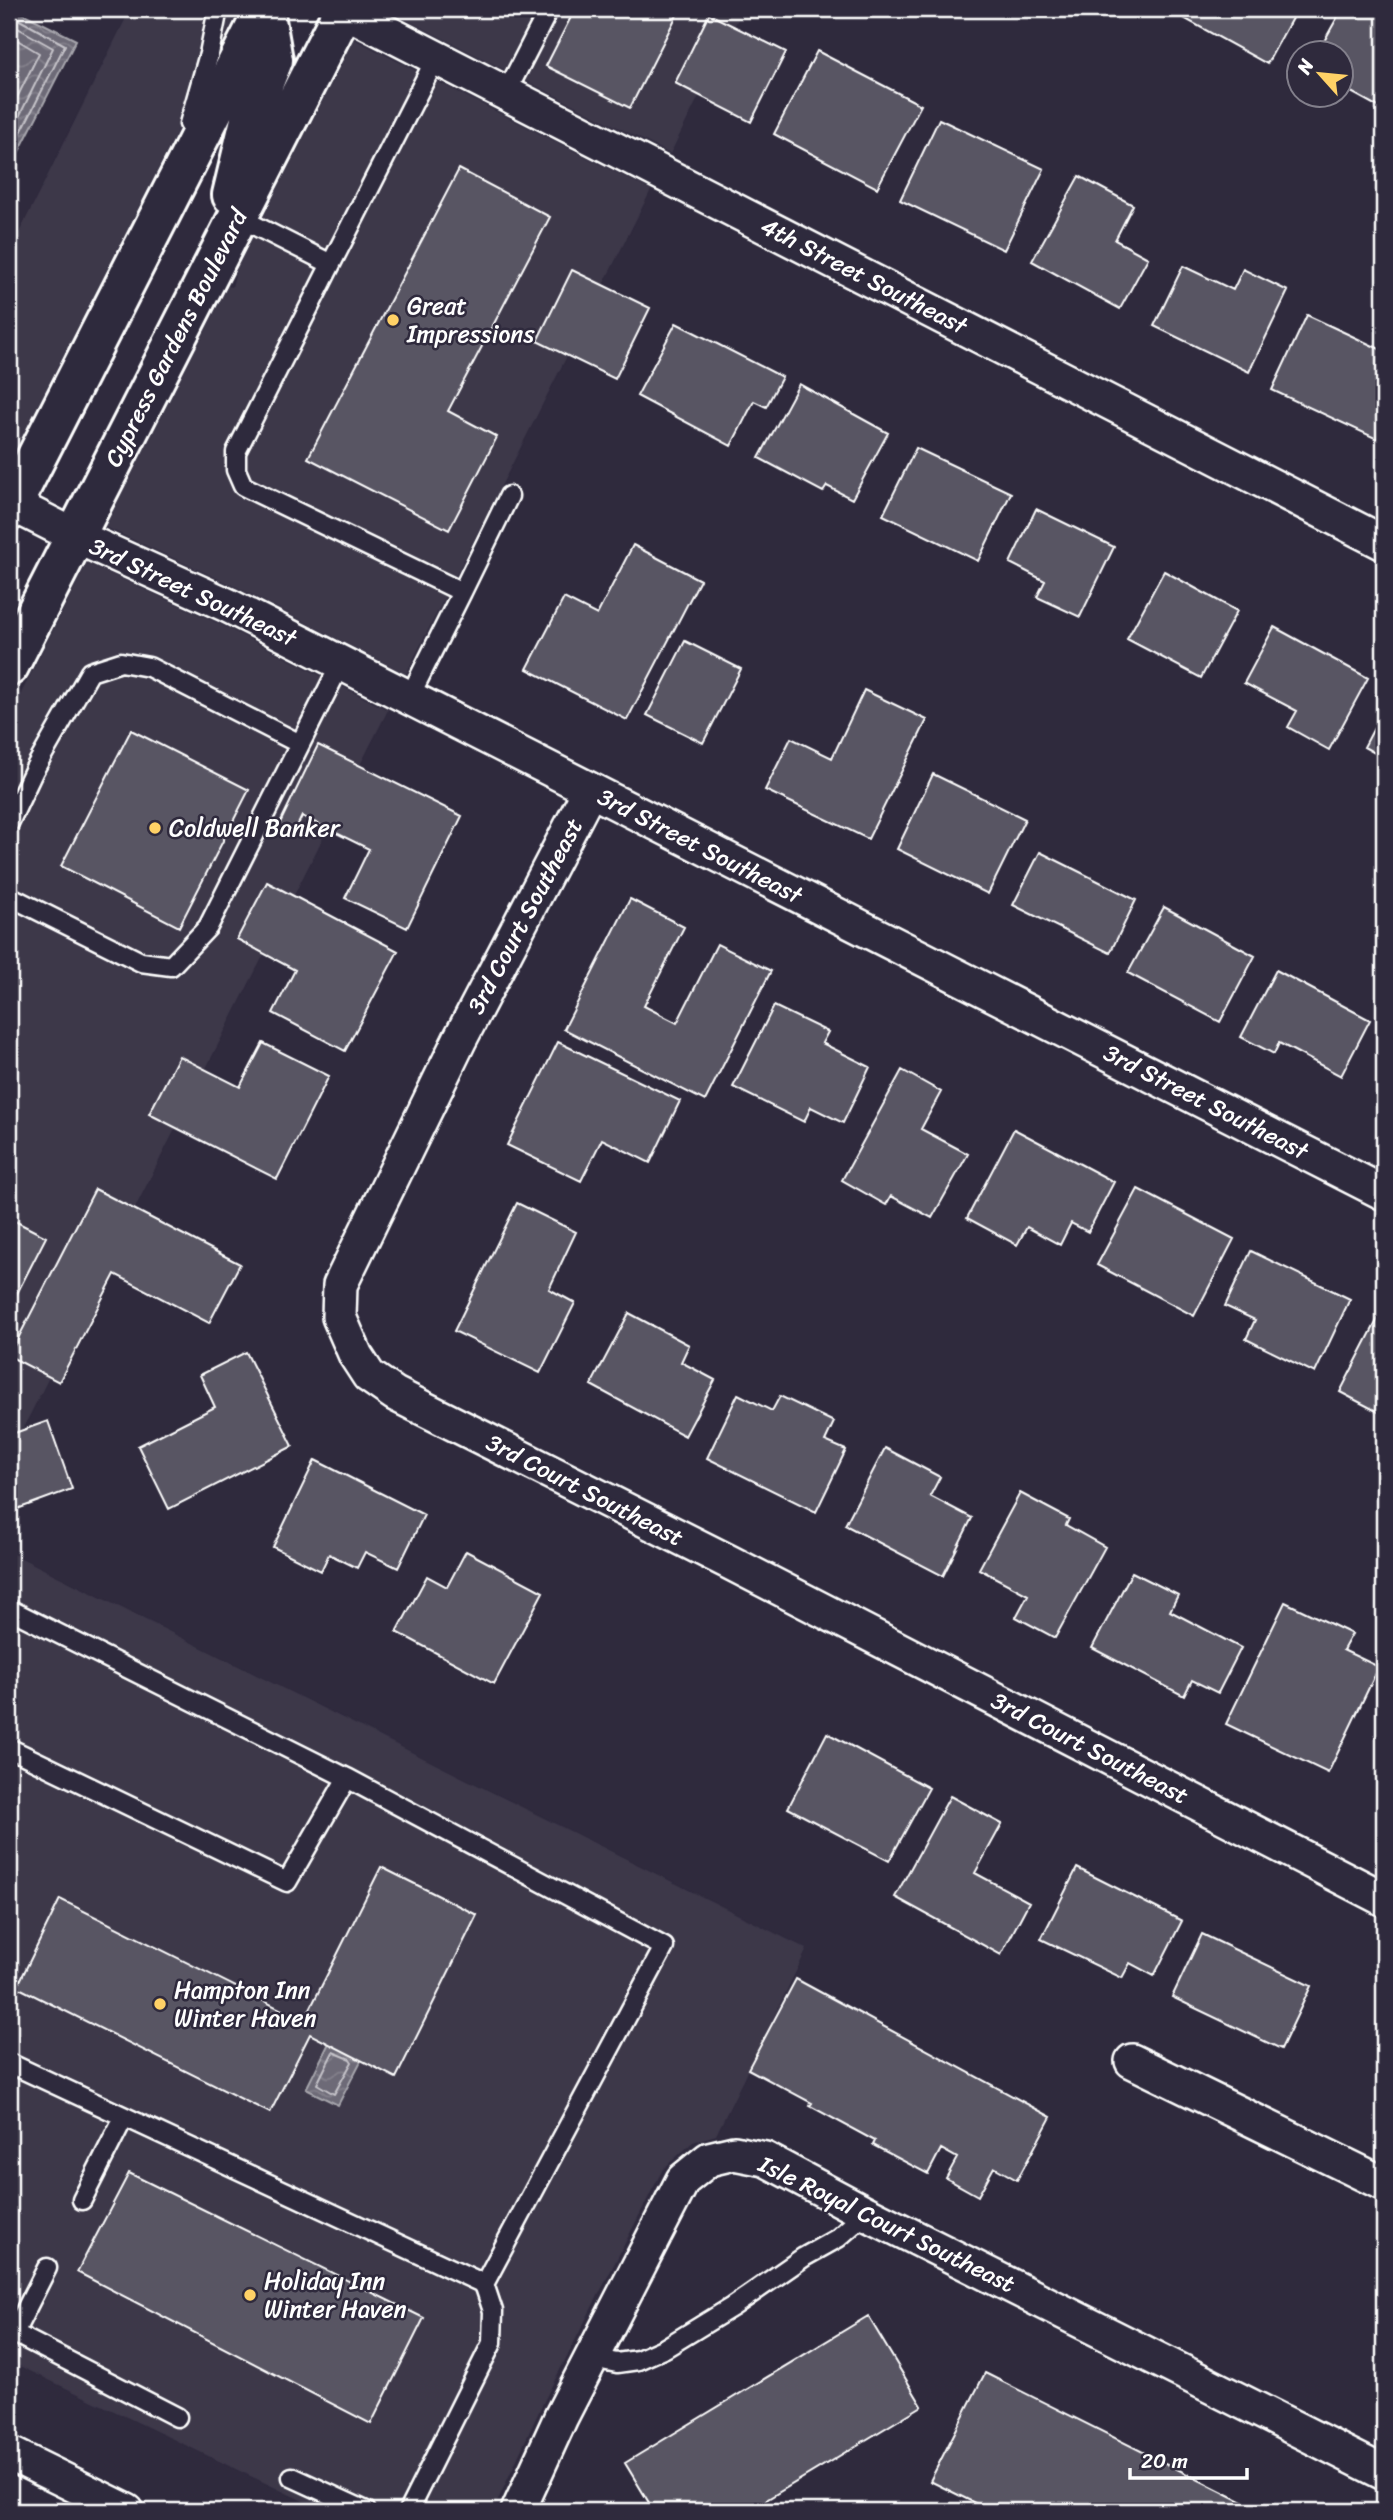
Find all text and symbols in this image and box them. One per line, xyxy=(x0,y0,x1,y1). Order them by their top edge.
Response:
north arrow xyxy=(1284,38,1354,108)
text: N xyxy=(1287,52,1323,81)
street label: Cypress Gardens Boulevard xyxy=(93,199,260,474)
street label: 4th Street Southeast xyxy=(753,206,976,347)
place label: Great Impressions xyxy=(406,285,535,355)
marker: Great Impressions xyxy=(385,312,401,328)
street label: 3rd Street Southeast xyxy=(82,525,305,659)
street label: 3rd Street Southeast xyxy=(590,776,811,916)
place label: Coldwell Banker xyxy=(169,807,342,849)
street label: 3rd Court Southeast xyxy=(455,810,595,1022)
marker: Coldwell Banker xyxy=(147,820,163,836)
street label: 3rd Street Southeast xyxy=(1096,1032,1317,1172)
street label: 3rd Court Southeast xyxy=(479,1422,691,1558)
street label: 3rd Court Southeast xyxy=(984,1680,1196,1816)
place label: Hampton Inn Winter Haven xyxy=(174,1969,317,2039)
marker: Hampton Inn Winter Haven xyxy=(152,1996,168,2012)
street label: Isle Royal Court Southeast xyxy=(750,2143,1023,2305)
place label: Holiday Inn Winter Haven xyxy=(264,2260,407,2330)
marker: Holiday Inn Winter Haven xyxy=(242,2287,258,2303)
scale bar xyxy=(1130,2436,1248,2480)
text: 20 m xyxy=(1141,2442,1188,2480)

